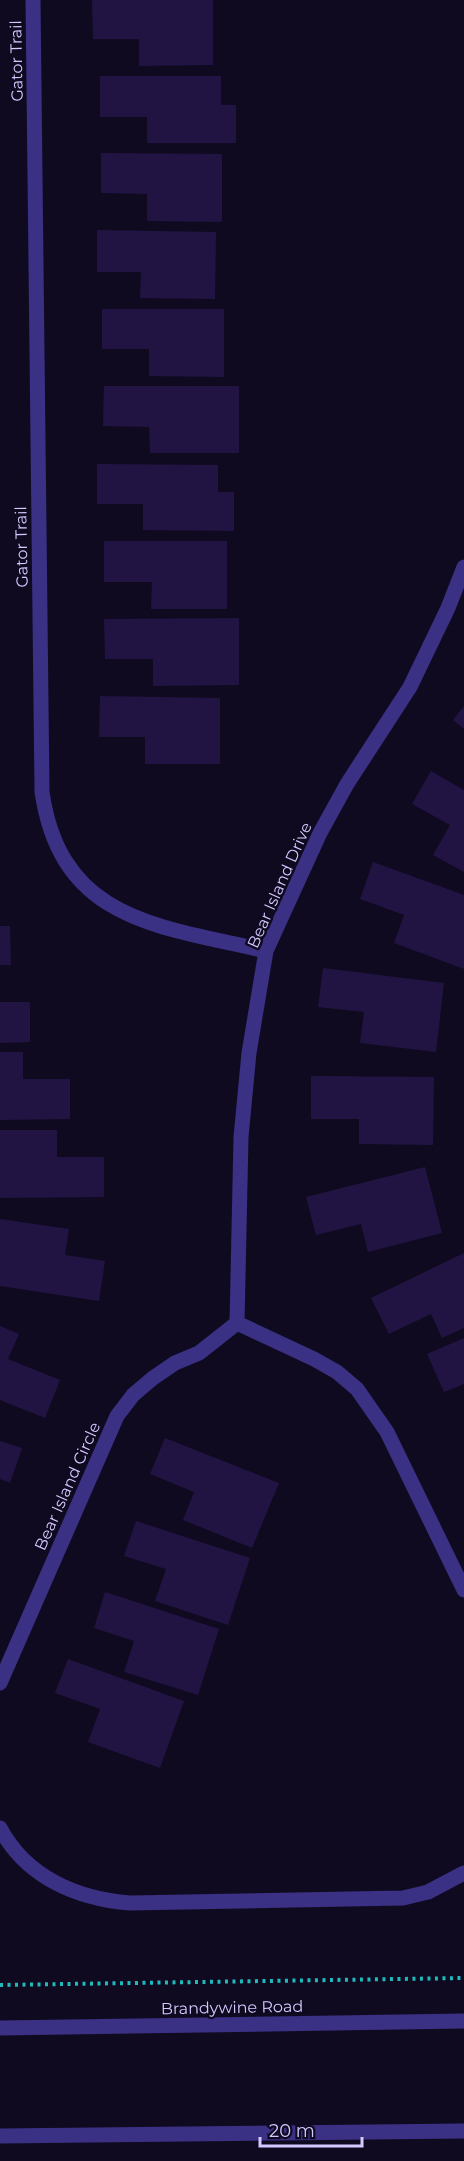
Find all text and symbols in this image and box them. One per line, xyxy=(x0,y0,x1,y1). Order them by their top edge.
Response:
street label: Gator Trail xyxy=(6,20,27,102)
street label: Gator Trail xyxy=(11,506,32,588)
street label: Bear Island Drive xyxy=(243,819,316,951)
street label: Bear Island Circle xyxy=(31,1419,104,1553)
street label: Brandywine Road xyxy=(161,1997,303,2018)
scale bar xyxy=(260,2110,362,2148)
text: 20 m xyxy=(269,2120,315,2142)

